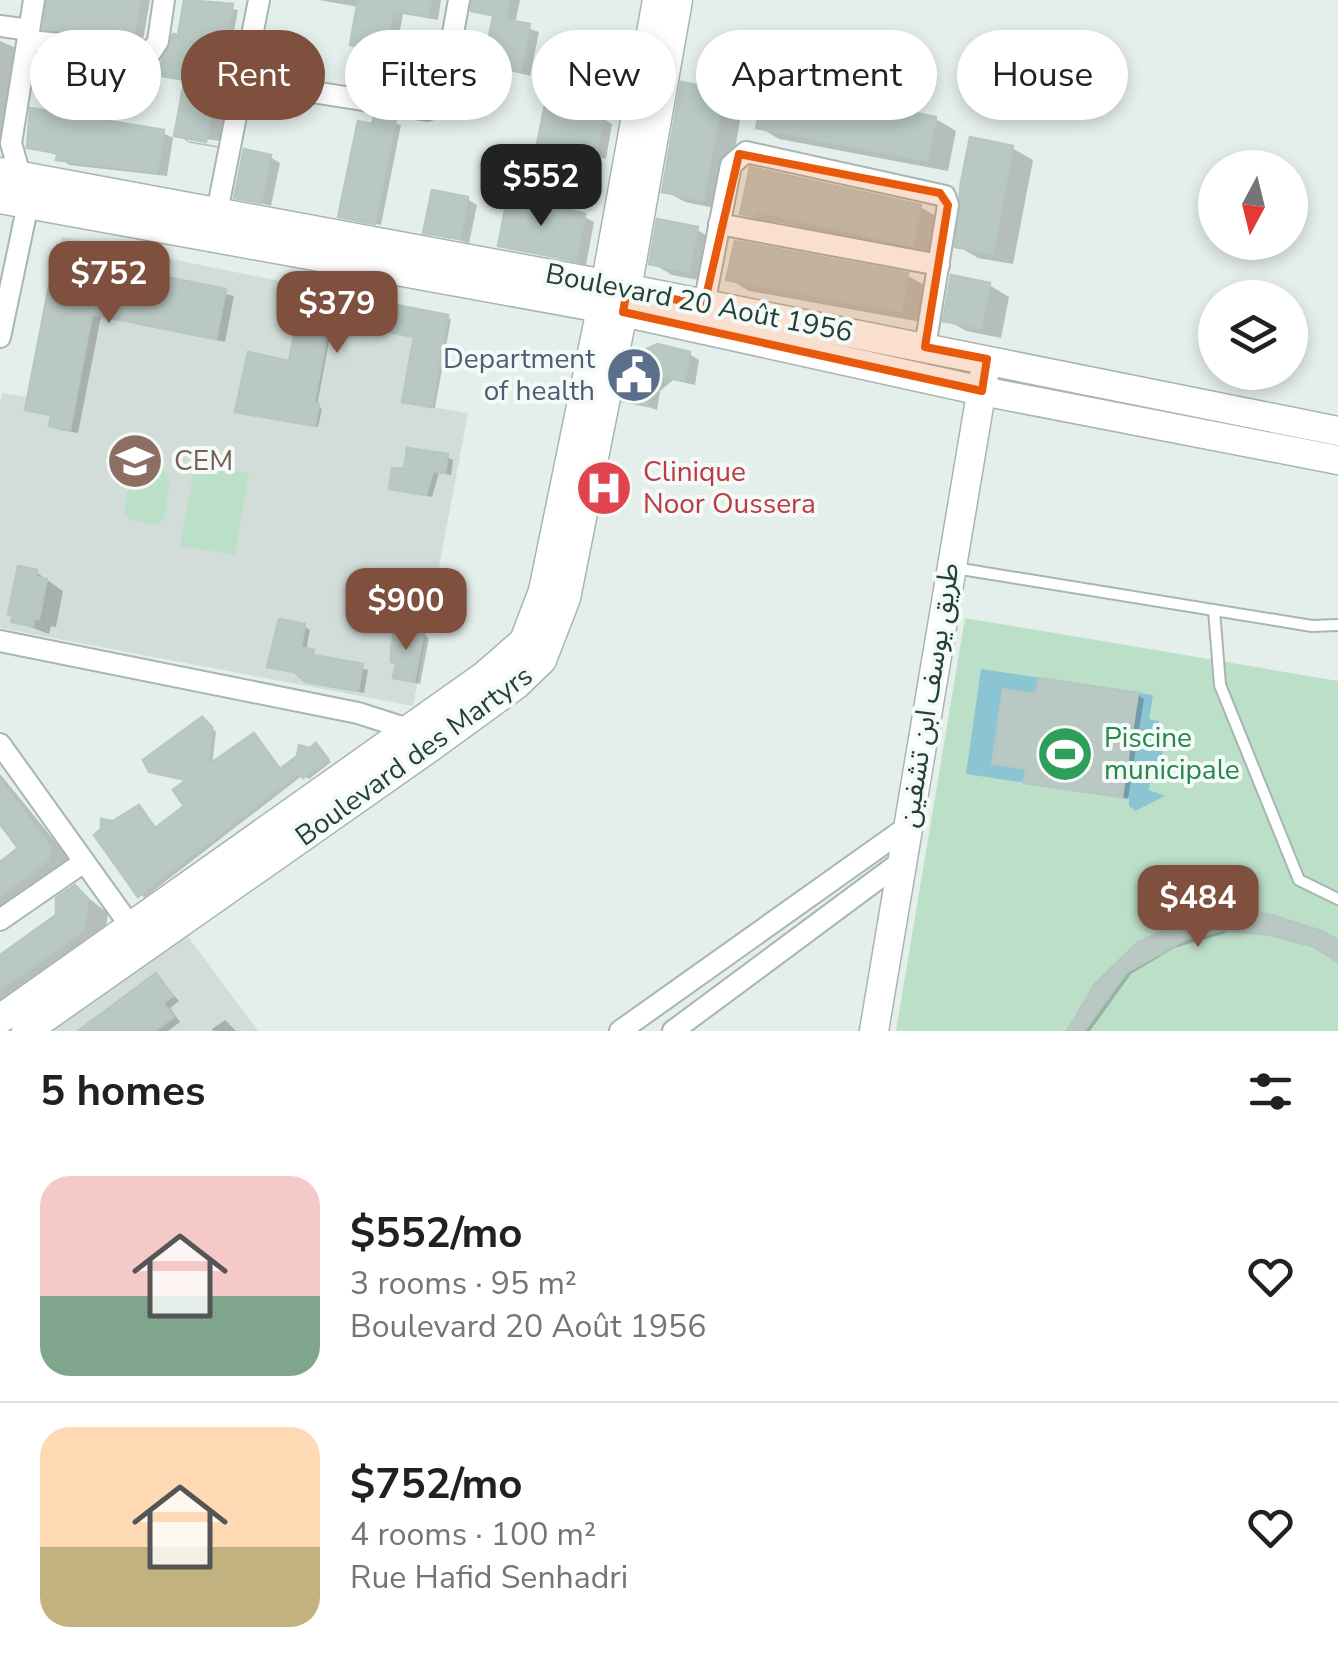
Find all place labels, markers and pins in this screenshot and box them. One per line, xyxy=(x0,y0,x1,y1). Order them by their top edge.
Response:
pin: $552 xyxy=(482,144,600,229)
pin: $752 xyxy=(50,241,168,326)
pin: $379 xyxy=(278,271,396,356)
place label: Department of health xyxy=(443,340,595,410)
public building icon: Department of health xyxy=(604,345,664,405)
school or university icon: CEM xyxy=(105,431,165,491)
place label: CEM xyxy=(174,442,233,480)
place label: Clinique Noor Oussera xyxy=(643,453,816,523)
hospital icon: Clinique Noor Oussera xyxy=(574,458,634,518)
pin: $900 xyxy=(347,568,465,653)
place label: Piscine municipale xyxy=(1104,719,1240,789)
sports icon: Piscine municipale xyxy=(1035,724,1095,784)
pin: $484 xyxy=(1139,865,1257,950)

